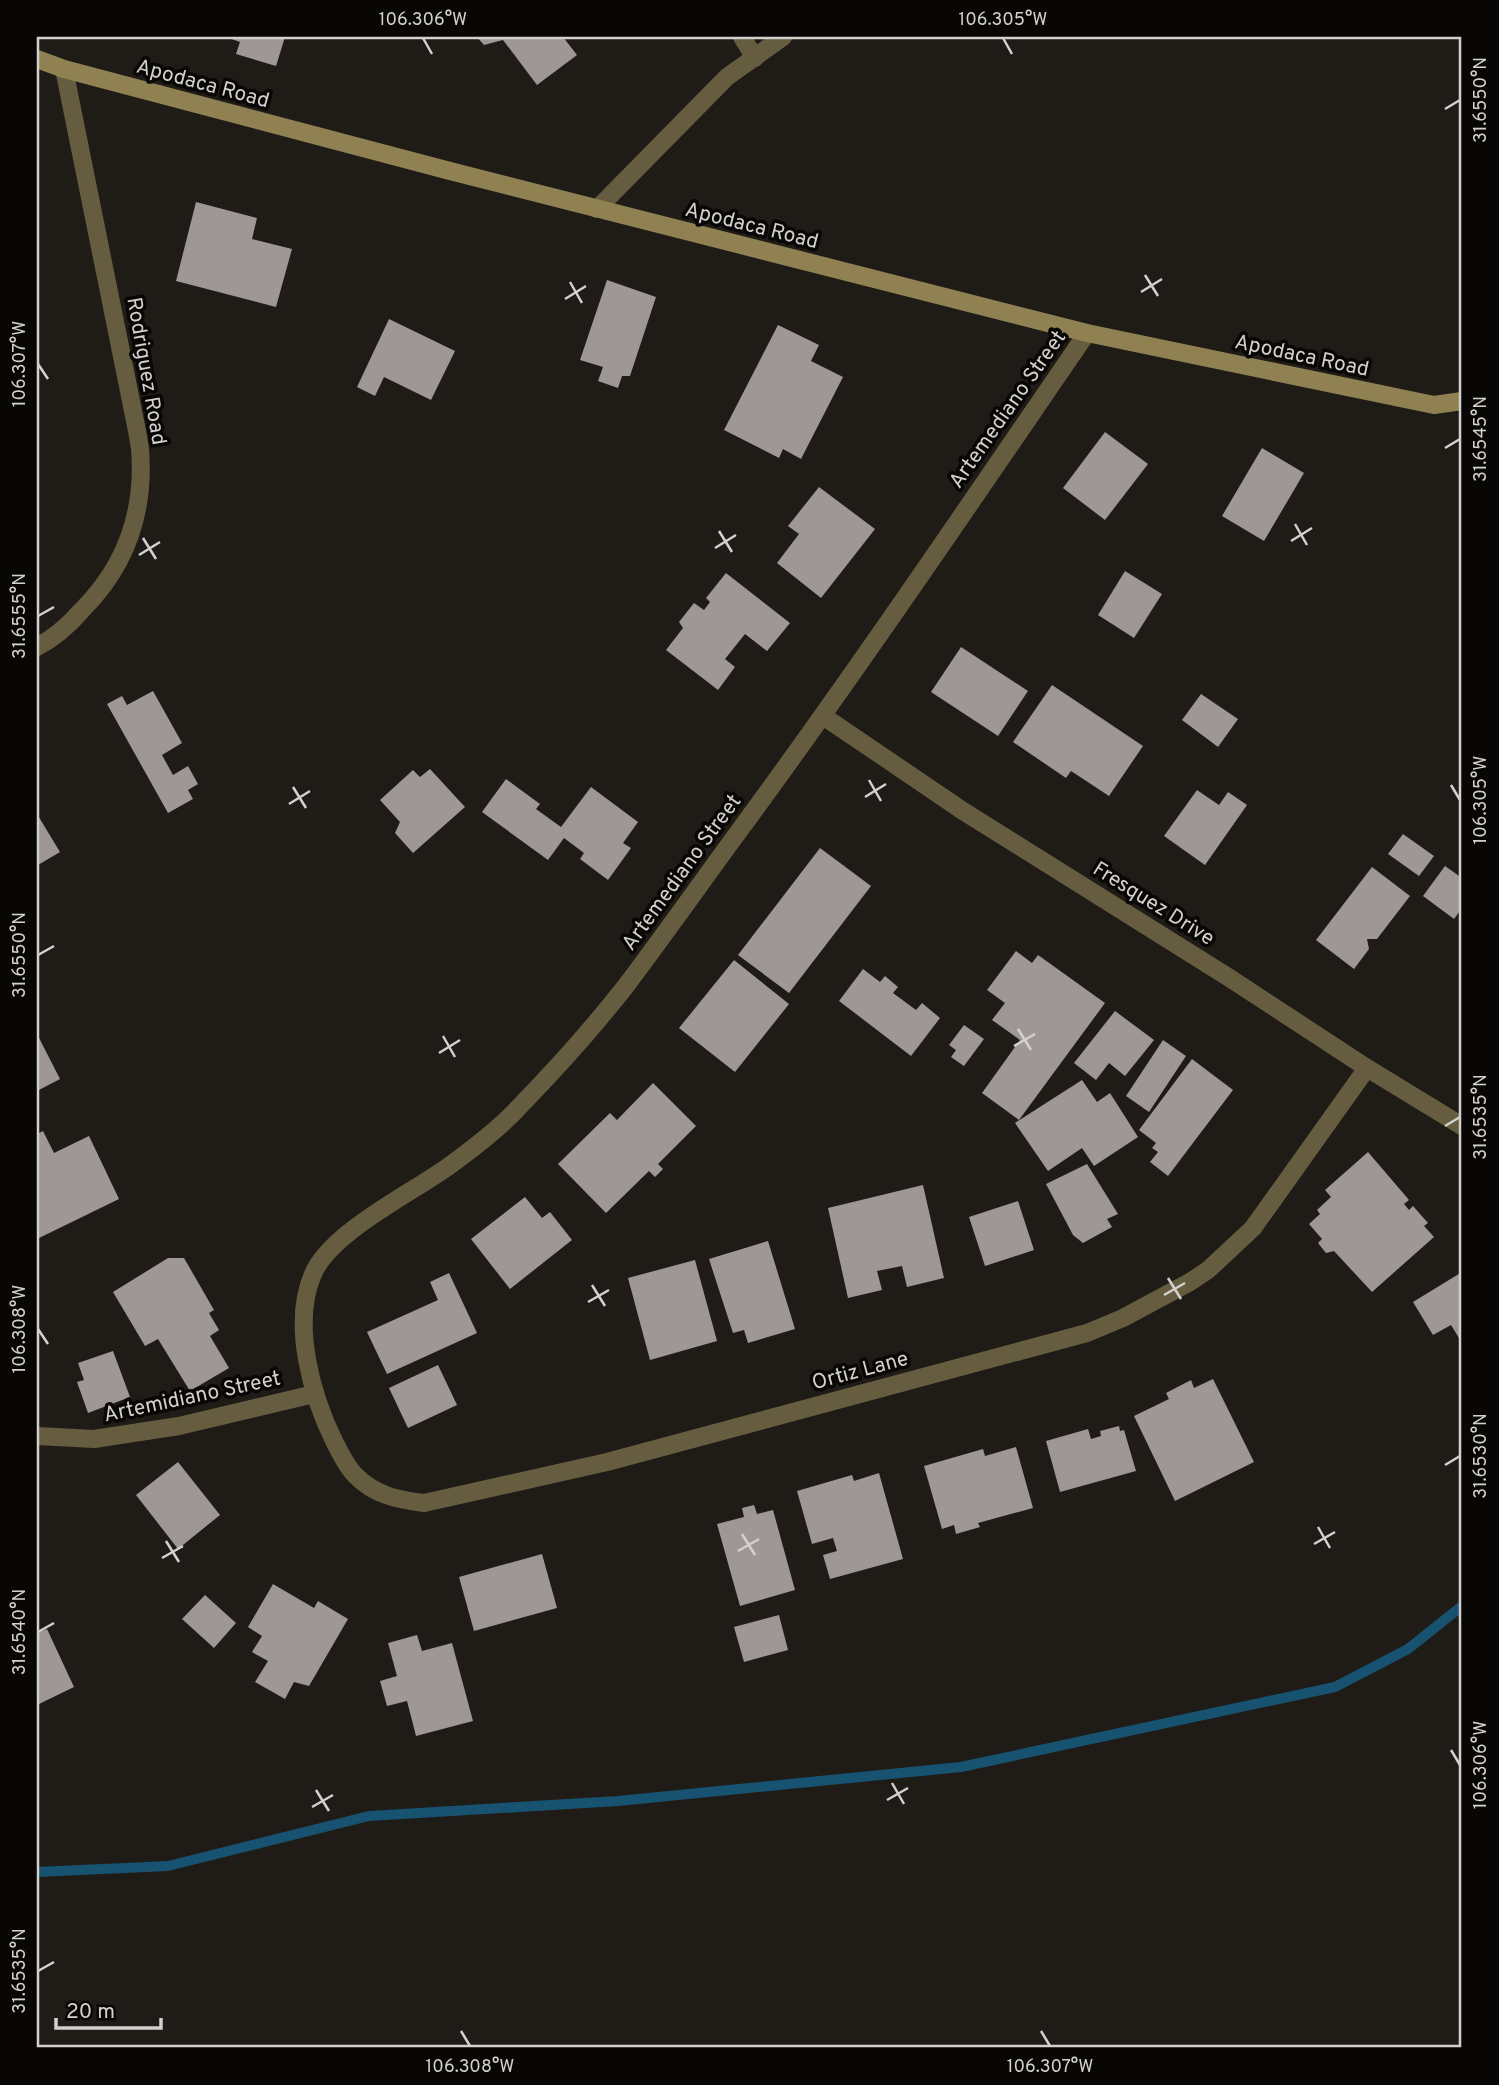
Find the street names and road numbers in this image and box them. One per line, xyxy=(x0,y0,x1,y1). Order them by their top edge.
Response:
street label: Apodaca Road xyxy=(133,54,272,115)
street label: Apodaca Road xyxy=(682,197,821,256)
street label: Rodriguez Road xyxy=(119,295,172,447)
street label: Artemediano Street xyxy=(944,326,1073,494)
street label: Apodaca Road xyxy=(1232,329,1371,384)
street label: Artemediano Street xyxy=(616,789,748,956)
street label: Fresquez Drive xyxy=(1087,856,1219,952)
street label: Ortiz Lane xyxy=(809,1346,912,1397)
street label: Artemidiano Street xyxy=(101,1366,283,1429)

